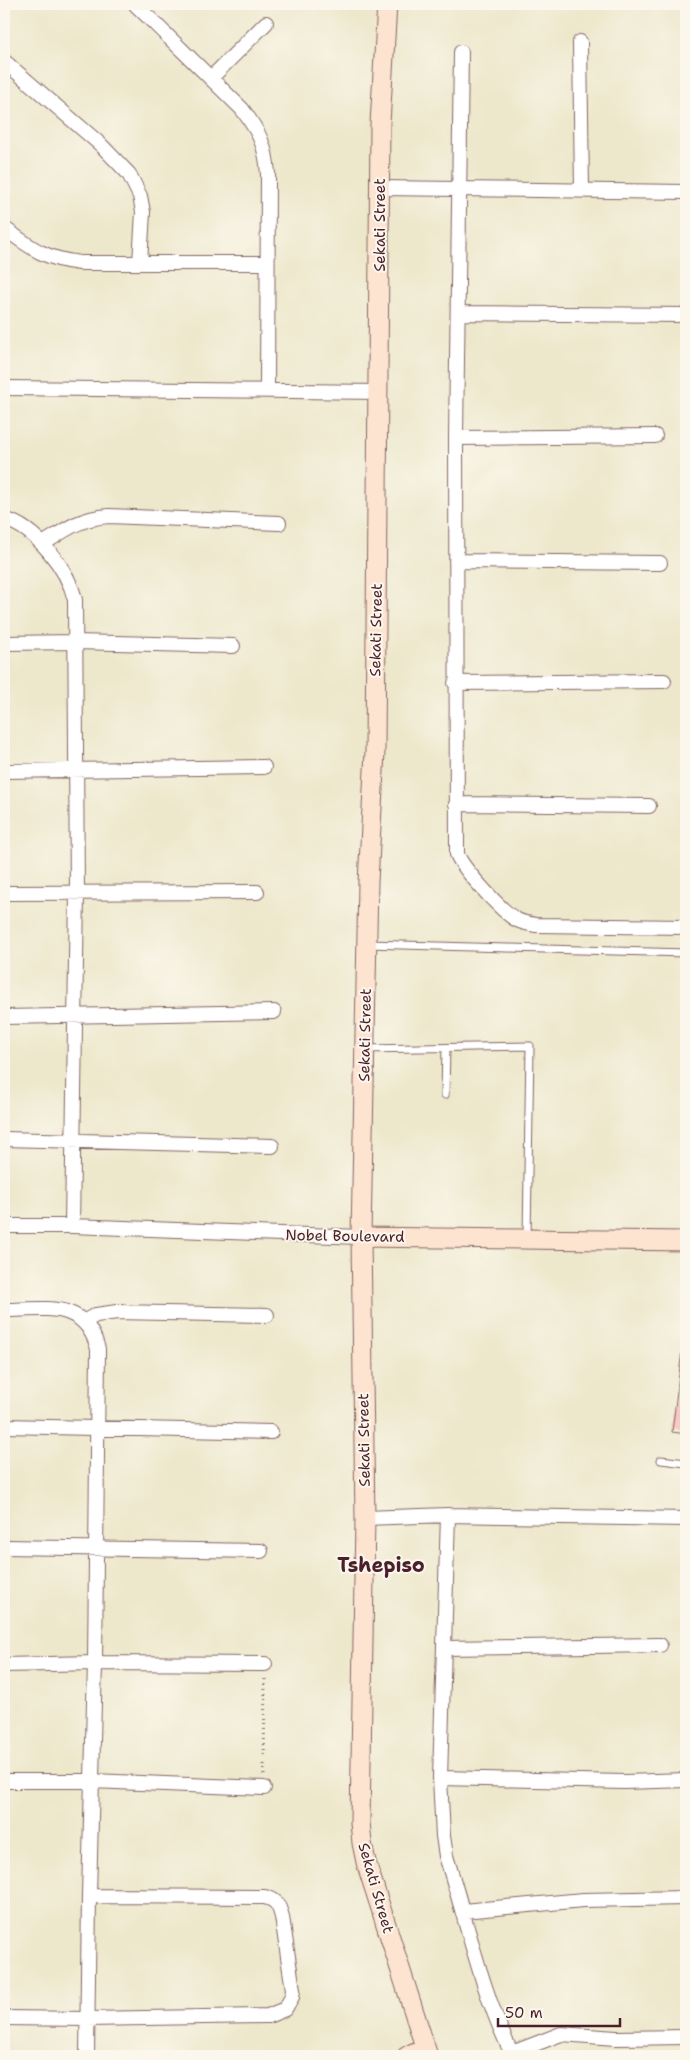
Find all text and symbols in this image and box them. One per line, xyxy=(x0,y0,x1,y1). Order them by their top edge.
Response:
street label: Sekati Street xyxy=(370,178,390,272)
street label: Sekati Street xyxy=(365,583,387,677)
street label: Sekati Street xyxy=(354,988,376,1082)
street label: Nobel Boulevard xyxy=(285,1225,405,1247)
street label: Sekati Street xyxy=(353,1393,375,1487)
district label: Tshepiso xyxy=(337,1552,425,1578)
street label: Sekati Street xyxy=(354,1840,398,1936)
scale bar xyxy=(498,1995,620,2027)
text: 50 m xyxy=(505,2003,543,2023)

